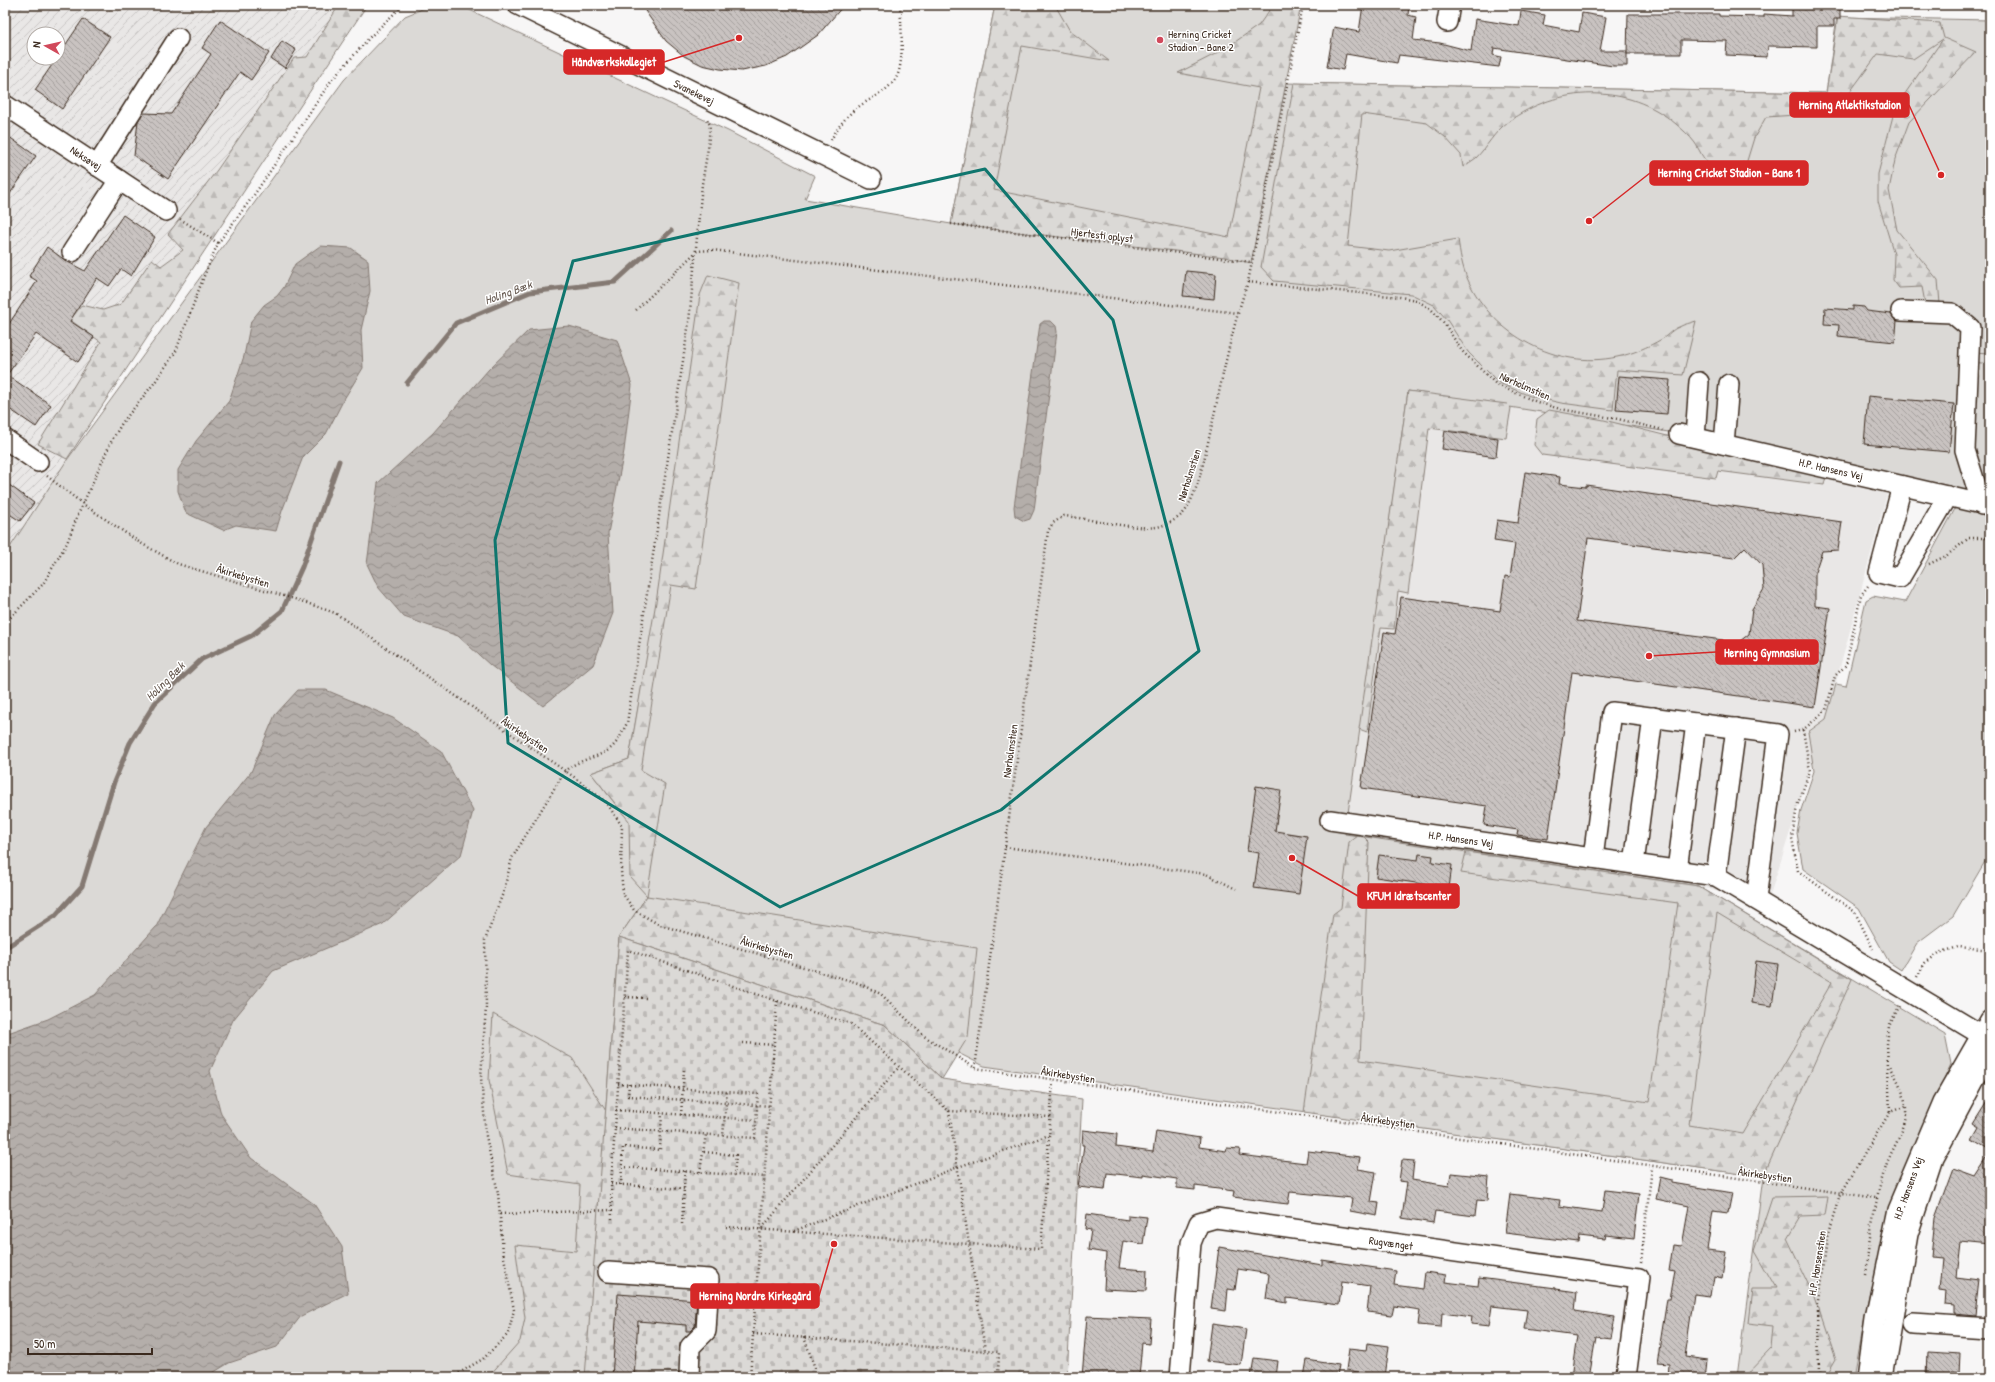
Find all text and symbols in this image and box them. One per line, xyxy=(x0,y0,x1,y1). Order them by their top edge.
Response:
north arrow xyxy=(26,26,66,66)
place label: Herning Cricket Stadion - Bane 2 xyxy=(1168,27,1234,54)
marker: Herning Cricket Stadion - Bane 2 xyxy=(1155,35,1165,45)
text: N xyxy=(29,41,43,48)
callout: Håndværkskollegiet xyxy=(564,50,664,74)
text: Håndværkskollegiet xyxy=(572,53,657,71)
street label: Svanekevej xyxy=(671,76,717,108)
callout: Herning Atlektikstadion xyxy=(1790,93,1909,117)
text: Herning Atlektikstadion xyxy=(1799,96,1902,114)
street label: Neksøvej xyxy=(68,143,104,173)
callout: Herning Cricket Stadion - Bane 1 xyxy=(1650,161,1808,185)
text: Herning Cricket Stadion - Bane 1 xyxy=(1658,164,1801,182)
street label: Hjertesti oplyst xyxy=(1070,224,1134,246)
water label: Holing Bæk xyxy=(482,275,535,308)
street label: Nørholmstien xyxy=(1497,369,1553,403)
street label: Nørholmstien xyxy=(1174,447,1204,503)
street label: H.P. Hansens Vej xyxy=(1797,455,1865,483)
street label: Åkirkebystien xyxy=(215,561,271,591)
callout: Herning Gymnasium xyxy=(1716,640,1818,664)
text: Herning Gymnasium xyxy=(1724,644,1810,662)
water label: Holing Bæk xyxy=(142,657,189,704)
street label: Åkirkebystien xyxy=(498,714,552,756)
street label: Nørholmstien xyxy=(999,723,1021,779)
street label: H.P. Hansens Vej xyxy=(1428,828,1494,850)
callout: KFUM Idrætscenter xyxy=(1358,884,1459,908)
text: KFUM Idrætscenter xyxy=(1367,887,1452,904)
street label: Åkirkebystien xyxy=(739,934,795,962)
street label: Åkirkebystien xyxy=(1040,1064,1096,1086)
street label: Åkirkebystien xyxy=(1360,1110,1416,1132)
street label: H.P. Hansens Vej xyxy=(1890,1155,1926,1221)
street label: Åkirkebystien xyxy=(1737,1164,1793,1186)
street label: H.P. Hansenstien xyxy=(1805,1230,1829,1296)
street label: Rugvænget xyxy=(1368,1233,1414,1253)
callout: Herning Nordre Kirkegård xyxy=(691,1284,819,1308)
text: Herning Nordre Kirkegård xyxy=(699,1287,811,1305)
scale bar xyxy=(28,1330,152,1356)
text: 50 m xyxy=(34,1335,55,1352)

